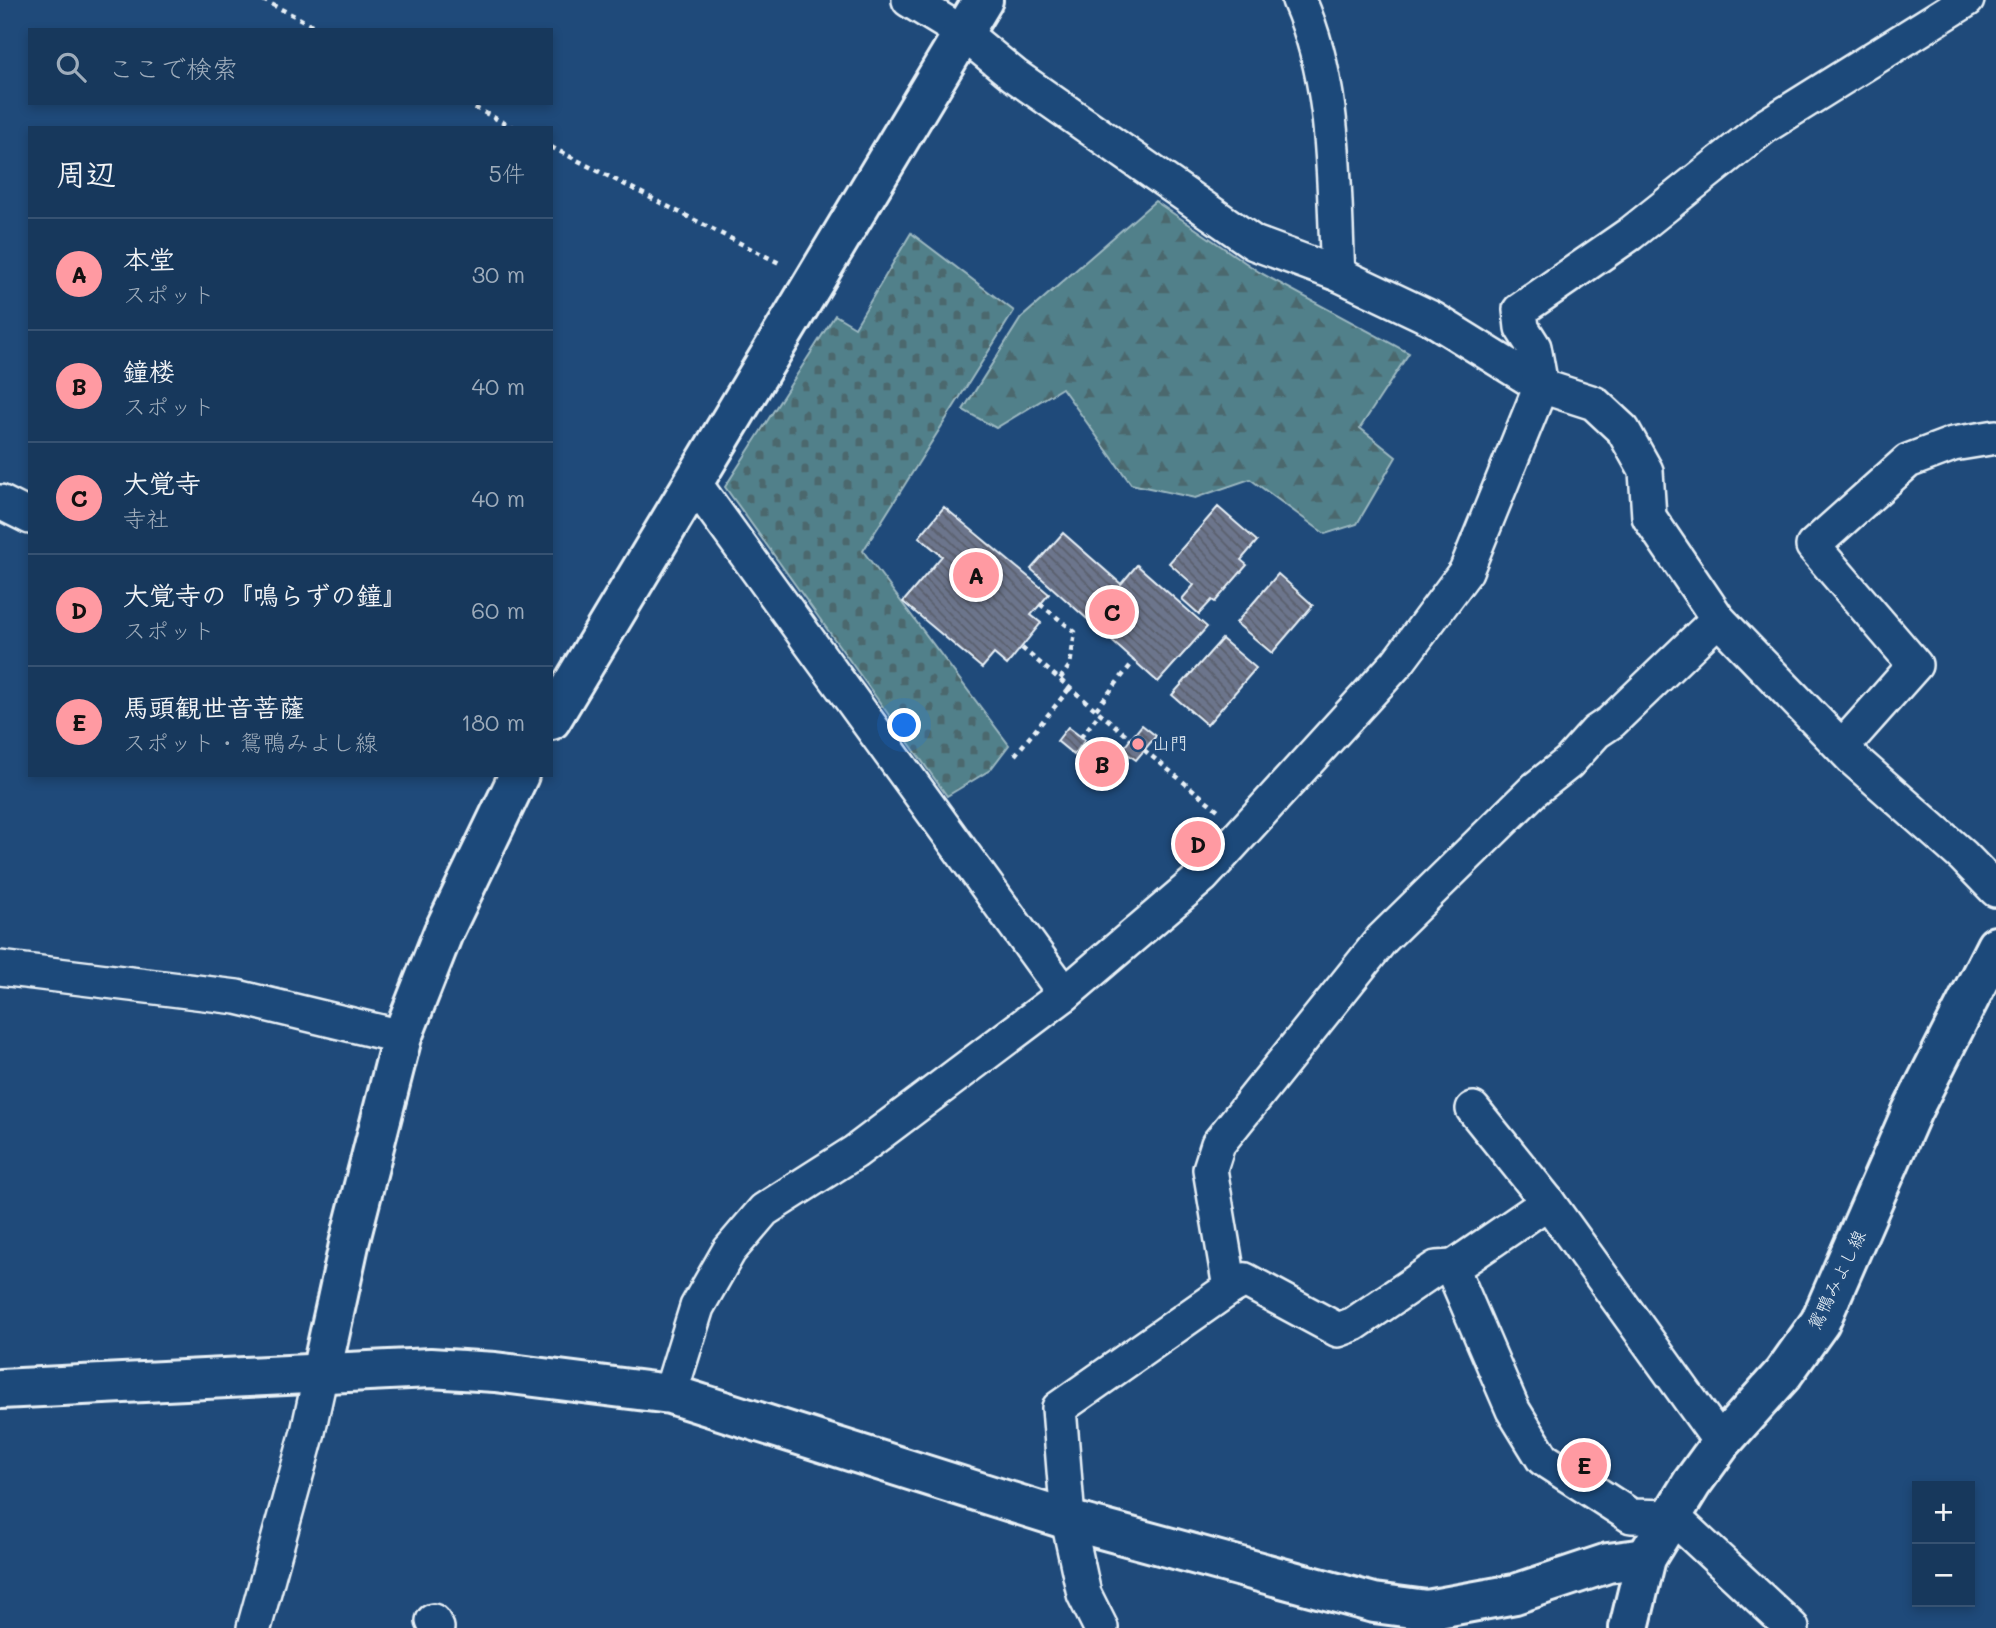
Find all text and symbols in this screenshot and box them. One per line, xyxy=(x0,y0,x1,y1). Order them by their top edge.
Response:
search box xyxy=(28,28,553,105)
icon: search xyxy=(52,48,90,86)
text: ここで検索 xyxy=(108,51,238,85)
text: 周辺 xyxy=(56,153,116,193)
text: 5件 xyxy=(489,158,525,188)
text: 本堂 xyxy=(123,242,175,276)
text: A xyxy=(71,259,87,289)
text: 30 m xyxy=(472,259,525,289)
text: スポット xyxy=(123,279,215,309)
text: 鐘楼 xyxy=(123,354,175,388)
text: B xyxy=(71,371,87,401)
text: 40 m xyxy=(472,371,525,401)
text: スポット xyxy=(123,391,215,421)
text: 大覚寺 xyxy=(123,466,201,500)
text: C xyxy=(70,483,88,513)
text: 40 m xyxy=(472,483,525,513)
text: 寺社 xyxy=(123,503,169,533)
pin: A xyxy=(953,549,999,601)
text: 大覚寺の『鳴らずの鐘』 xyxy=(123,578,408,612)
pin: C xyxy=(1089,586,1135,638)
text: D xyxy=(71,595,87,625)
text: 60 m xyxy=(471,595,525,625)
text: スポット xyxy=(123,615,215,645)
text: 馬頭観世音菩薩 xyxy=(123,690,305,724)
text: E xyxy=(72,707,86,737)
text: 180 m xyxy=(461,707,525,737)
your location xyxy=(887,708,921,742)
text: スポット · 鴛鴨みよし線 xyxy=(123,727,378,757)
place label: 山門 xyxy=(1152,731,1188,755)
marker: 山門 xyxy=(1130,736,1146,752)
pin: B xyxy=(1079,738,1125,790)
pin: D xyxy=(1175,818,1221,870)
street label: 鴛鴨みよし線 xyxy=(1802,1226,1871,1333)
pin: E xyxy=(1561,1439,1607,1491)
map controls xyxy=(1912,1481,1975,1607)
button: + xyxy=(1912,1481,1975,1544)
button: − xyxy=(1912,1544,1975,1607)

